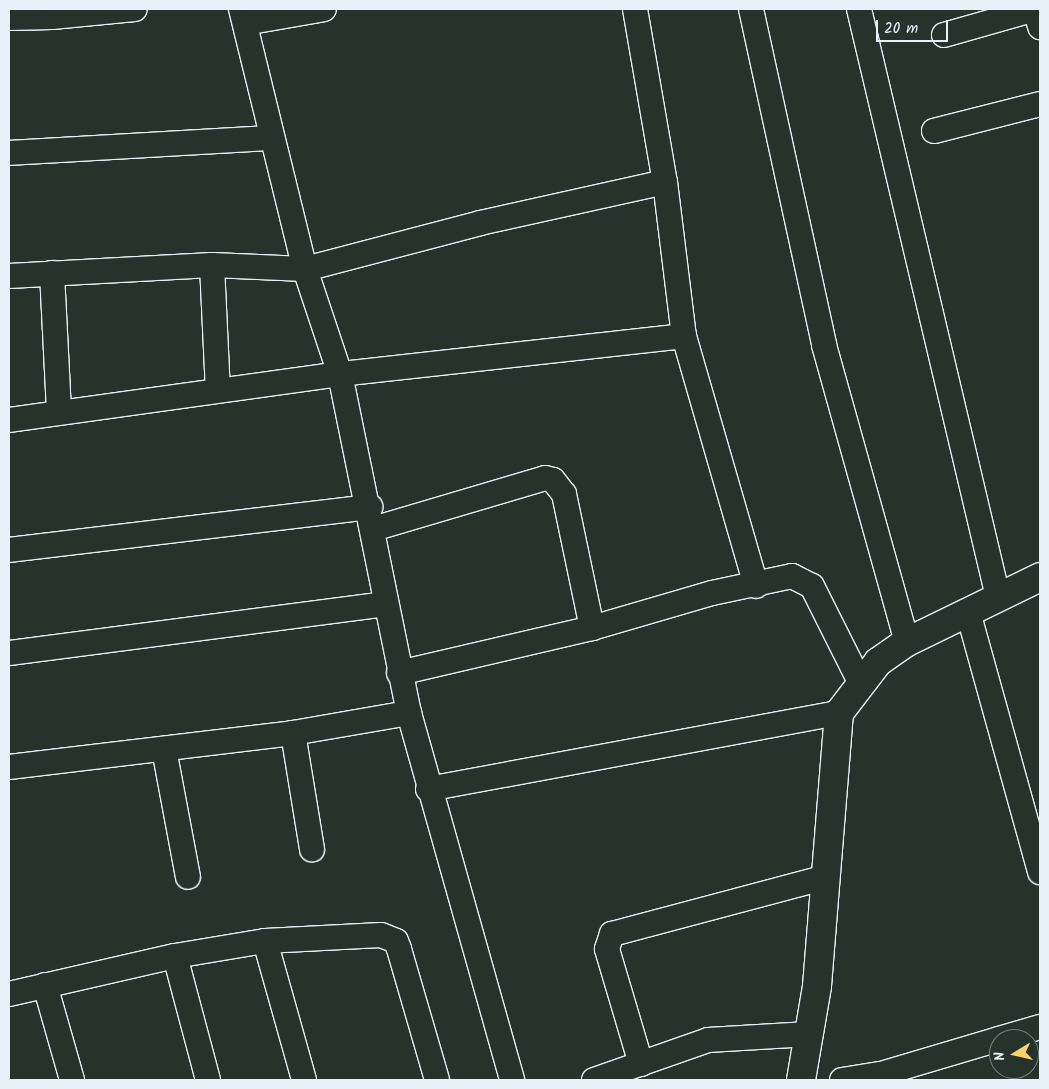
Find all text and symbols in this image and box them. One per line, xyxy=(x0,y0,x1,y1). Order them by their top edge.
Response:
scale bar xyxy=(879,10,952,42)
text: 20 m xyxy=(884,17,918,41)
north arrow xyxy=(989,1029,1039,1079)
text: N xyxy=(989,1050,1012,1062)

